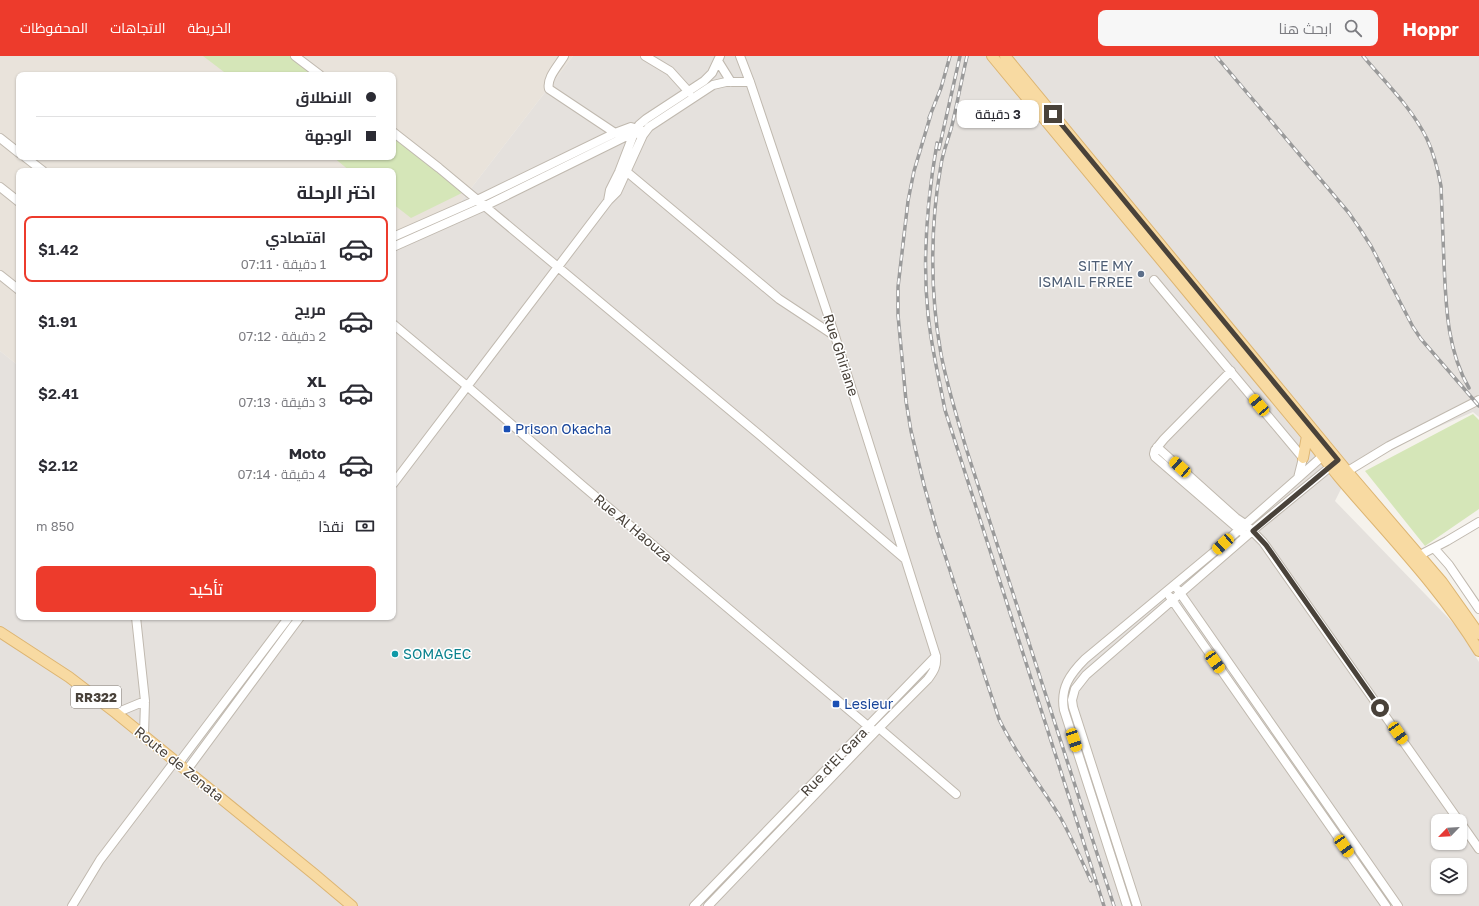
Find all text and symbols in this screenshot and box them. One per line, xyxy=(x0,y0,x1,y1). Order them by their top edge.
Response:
search box xyxy=(1098,10,1378,46)
icon: search xyxy=(1342,17,1364,39)
text: Hoppr xyxy=(1402,17,1459,40)
text: المحفوظات xyxy=(20,19,88,36)
text: الاتجاهات xyxy=(110,19,166,36)
text: الخريطة xyxy=(188,19,231,36)
text: ابحث هنا xyxy=(1279,19,1332,37)
text: الانطلاق xyxy=(296,88,352,106)
callout: 3 دقيقة xyxy=(957,100,1039,128)
route end xyxy=(1044,105,1062,123)
text: 3 دقيقة xyxy=(975,106,1021,122)
text: الوجهة xyxy=(305,126,352,144)
text: اختر الرحلة xyxy=(297,181,376,203)
text: اقتصادي xyxy=(266,228,326,246)
icon: car xyxy=(338,231,374,267)
text: $1.42 xyxy=(38,240,79,258)
text: 1 دقيقة · 07:11 xyxy=(241,256,326,272)
place label: SITE MY ISMAIL FRREE xyxy=(1038,257,1133,290)
marker: SITE MY ISMAIL FRREE xyxy=(1136,269,1146,279)
text: مريح xyxy=(294,300,326,318)
icon: car xyxy=(338,303,374,339)
text: $1.91 xyxy=(38,312,77,330)
street label: Rue Ghiriane xyxy=(820,312,863,398)
text: 2 دقيقة · 07:12 xyxy=(238,328,326,344)
text: XL xyxy=(307,372,326,390)
icon: car xyxy=(338,375,374,411)
text: $2.41 xyxy=(38,384,79,402)
car xyxy=(1247,392,1271,418)
text: 3 دقيقة · 07:13 xyxy=(238,394,326,410)
place label: Prison Okacha xyxy=(515,420,612,437)
marker: Prison Okacha xyxy=(502,424,512,434)
text: Moto xyxy=(289,444,326,462)
icon: car xyxy=(338,447,374,483)
car xyxy=(1167,455,1193,479)
text: $2.12 xyxy=(38,456,78,474)
text: 4 دقيقة · 07:14 xyxy=(238,466,326,482)
street label: Rue Al Haouza xyxy=(591,490,676,565)
icon: cash xyxy=(354,515,376,537)
text: نقدًا xyxy=(318,517,344,535)
text: 850 m xyxy=(36,518,74,534)
car xyxy=(1210,532,1236,556)
button: تأكيد xyxy=(36,566,376,612)
place label: SOMAGEC xyxy=(403,645,471,662)
marker: SOMAGEC xyxy=(390,649,400,659)
car xyxy=(1203,649,1227,675)
road number: RR322 xyxy=(71,686,121,708)
place label: Lesieur xyxy=(844,695,894,712)
marker: Lesieur xyxy=(831,699,841,709)
route start xyxy=(1371,699,1389,717)
car xyxy=(1386,720,1410,746)
street label: Route de Zenata xyxy=(131,722,227,805)
street label: Rue d'El Gara xyxy=(797,724,871,799)
car xyxy=(1065,727,1083,753)
north arrow xyxy=(1431,814,1467,850)
map controls xyxy=(1431,814,1467,894)
car xyxy=(1332,833,1356,859)
button: layers xyxy=(1431,858,1467,894)

